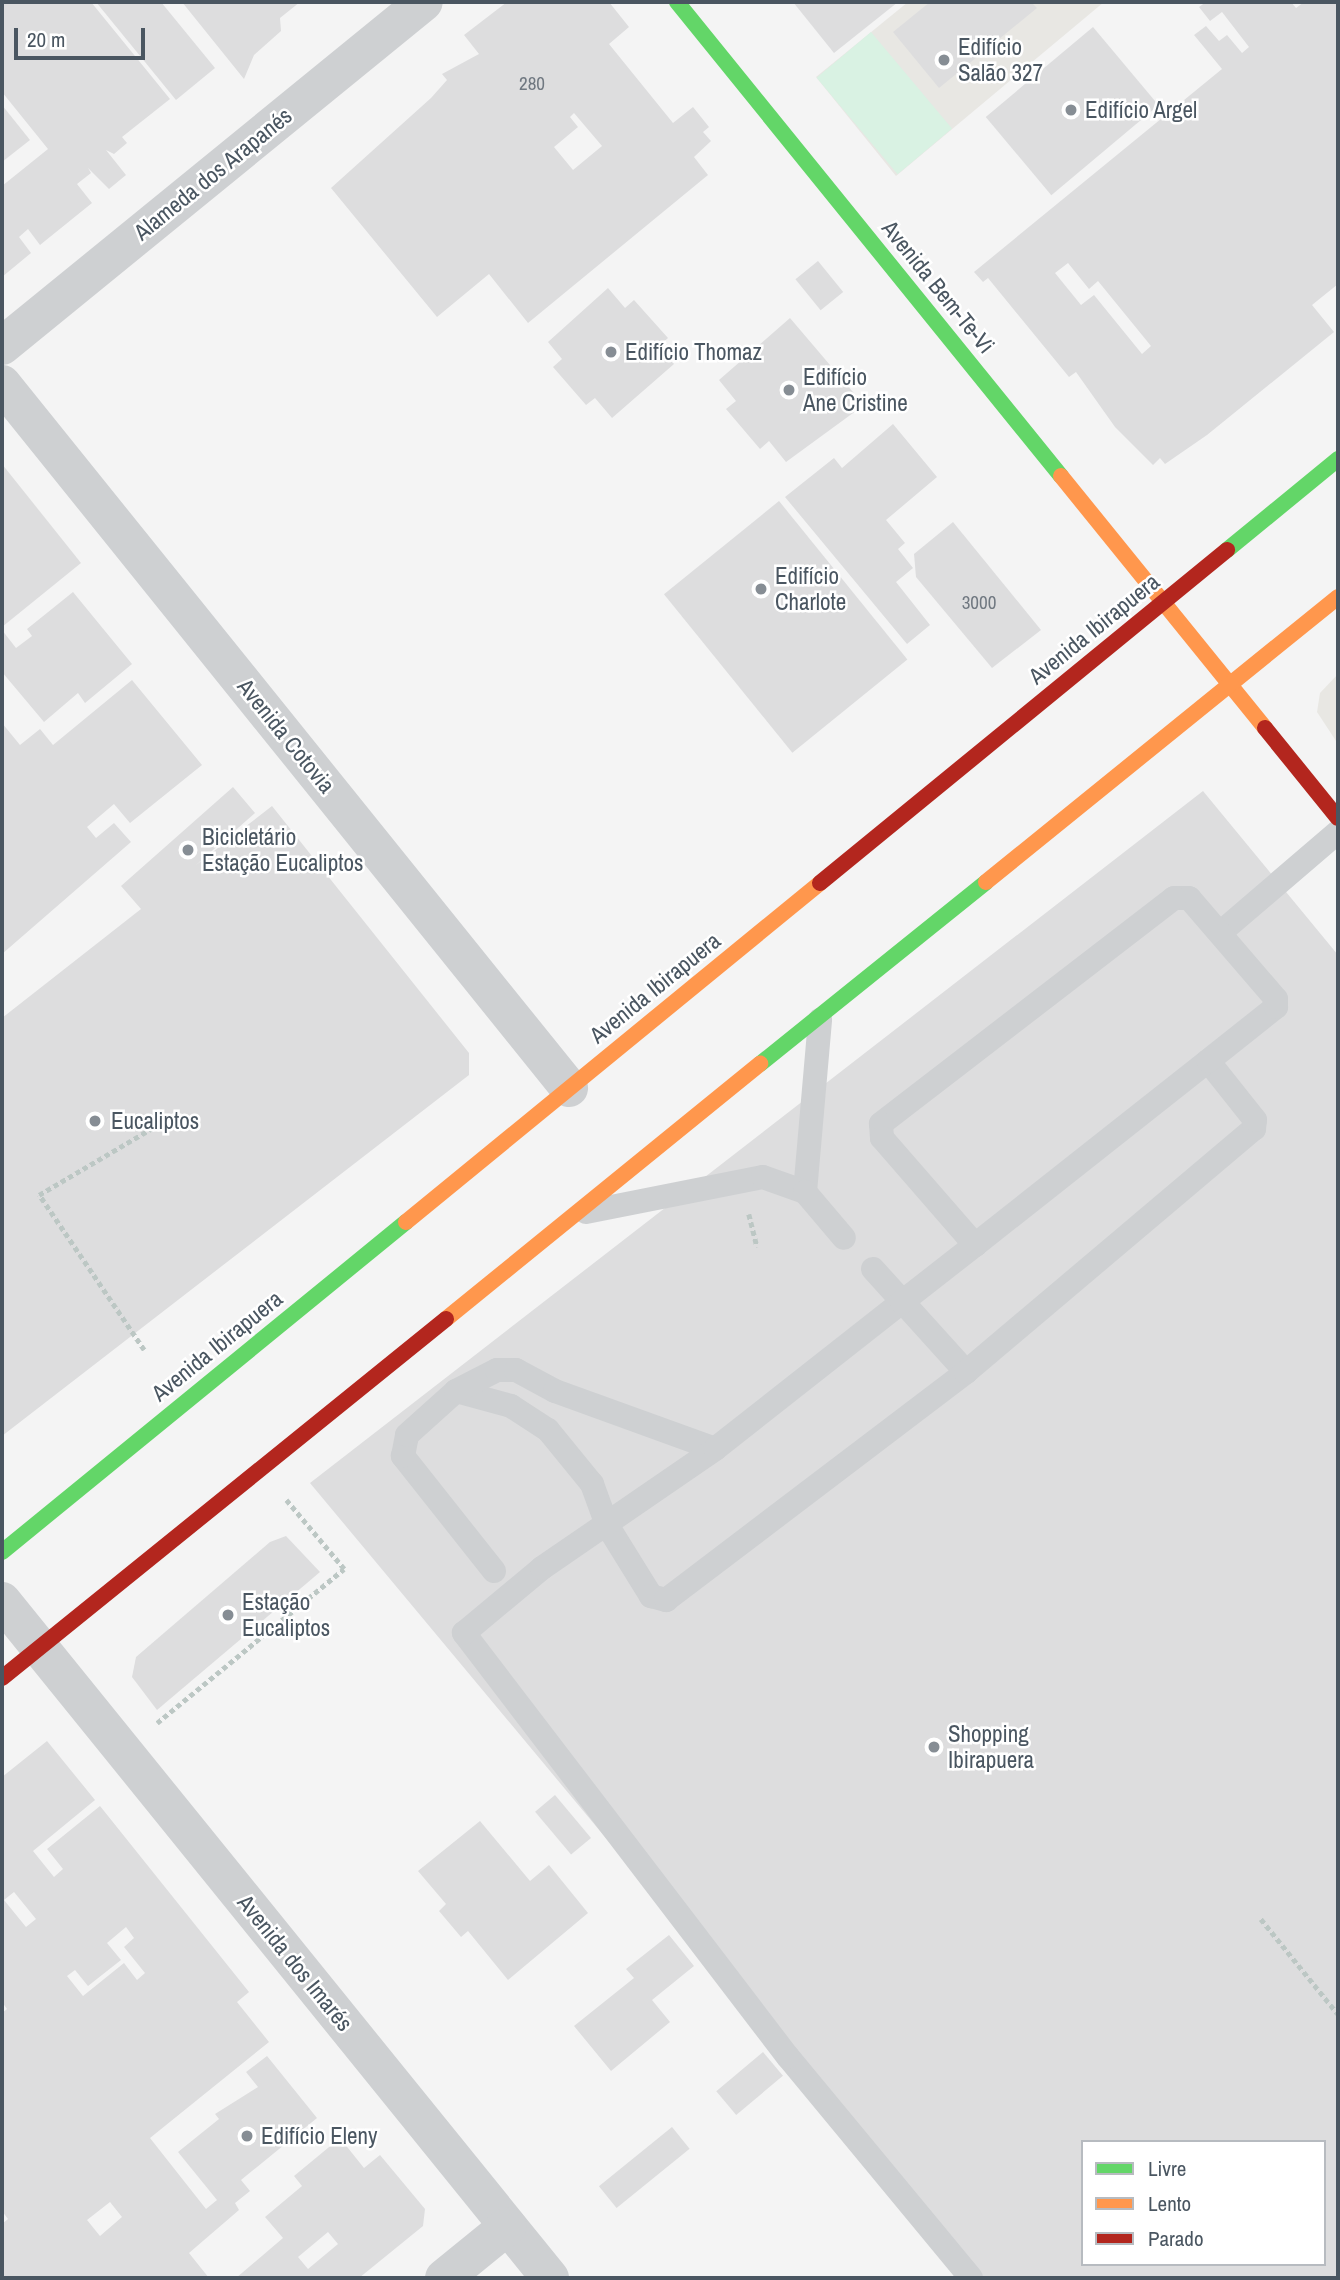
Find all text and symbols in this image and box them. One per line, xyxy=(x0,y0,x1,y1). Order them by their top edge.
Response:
scale bar xyxy=(18,14,149,58)
text: 20 m xyxy=(27,25,65,54)
place label: Edifício Salão 327 xyxy=(958,33,1043,87)
marker: Edifício Salão 327 xyxy=(936,52,952,68)
house number: 280 xyxy=(519,73,545,95)
place label: Edifício Argel xyxy=(1085,96,1198,124)
street label: Alameda dos Arapanés xyxy=(128,102,298,246)
marker: Edifício Argel xyxy=(1063,102,1079,118)
street label: Avenida Bem-Te-Vi xyxy=(876,215,1000,359)
place label: Edifício Thomaz xyxy=(625,338,762,366)
marker: Edifício Thomaz xyxy=(603,344,619,360)
place label: Edifício Ane Cristine xyxy=(803,363,908,417)
marker: Edifício Ane Cristine xyxy=(781,382,797,398)
place label: Edifício Charlote xyxy=(775,562,846,616)
street label: Avenida Ibirapuera xyxy=(1023,568,1165,690)
marker: Edifício Charlote xyxy=(753,581,769,597)
house number: 3000 xyxy=(962,592,996,614)
street label: Avenida Cotovia xyxy=(231,673,341,799)
place label: Bicicletário Estação Eucaliptos xyxy=(202,823,363,877)
marker: Bicicletário Estação Eucaliptos xyxy=(180,842,196,858)
street label: Avenida Ibirapuera xyxy=(584,927,726,1049)
place label: Eucaliptos xyxy=(111,1107,199,1135)
marker: Eucaliptos xyxy=(85,1111,105,1131)
street label: Avenida Ibirapuera xyxy=(146,1285,288,1407)
place label: Estação Eucaliptos xyxy=(242,1588,330,1642)
marker: Estação Eucaliptos xyxy=(220,1607,236,1623)
place label: Shopping Ibirapuera xyxy=(948,1720,1034,1774)
marker: Shopping Ibirapuera xyxy=(926,1739,942,1755)
street label: Avenida dos Imarés xyxy=(232,1889,358,2037)
place label: Edifício Eleny xyxy=(261,2122,377,2150)
marker: Edifício Eleny xyxy=(239,2128,255,2144)
legend xyxy=(1081,2140,1326,2266)
text: Livre xyxy=(1148,2154,1186,2183)
text: Lento xyxy=(1148,2189,1191,2218)
text: Parado xyxy=(1148,2224,1204,2253)

